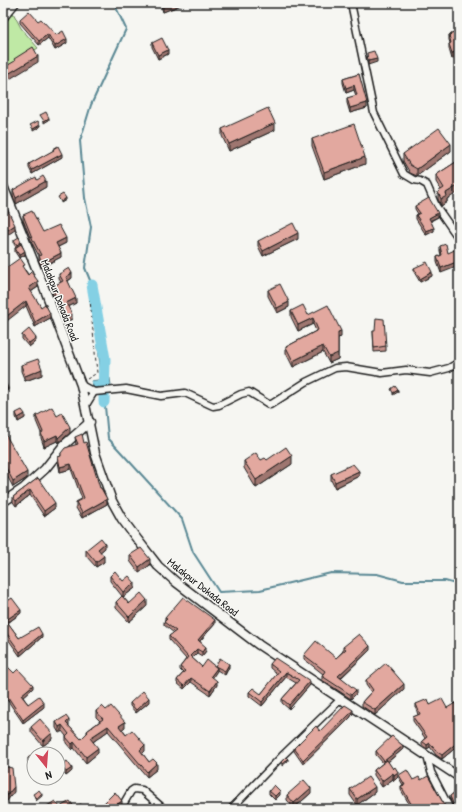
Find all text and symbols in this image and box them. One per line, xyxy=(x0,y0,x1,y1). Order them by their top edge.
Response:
street label: Malakpur Dokada Road xyxy=(38,257,82,343)
street label: Malakpur Dokada Road xyxy=(165,555,242,619)
north arrow xyxy=(26,746,66,786)
text: N xyxy=(44,768,54,783)

